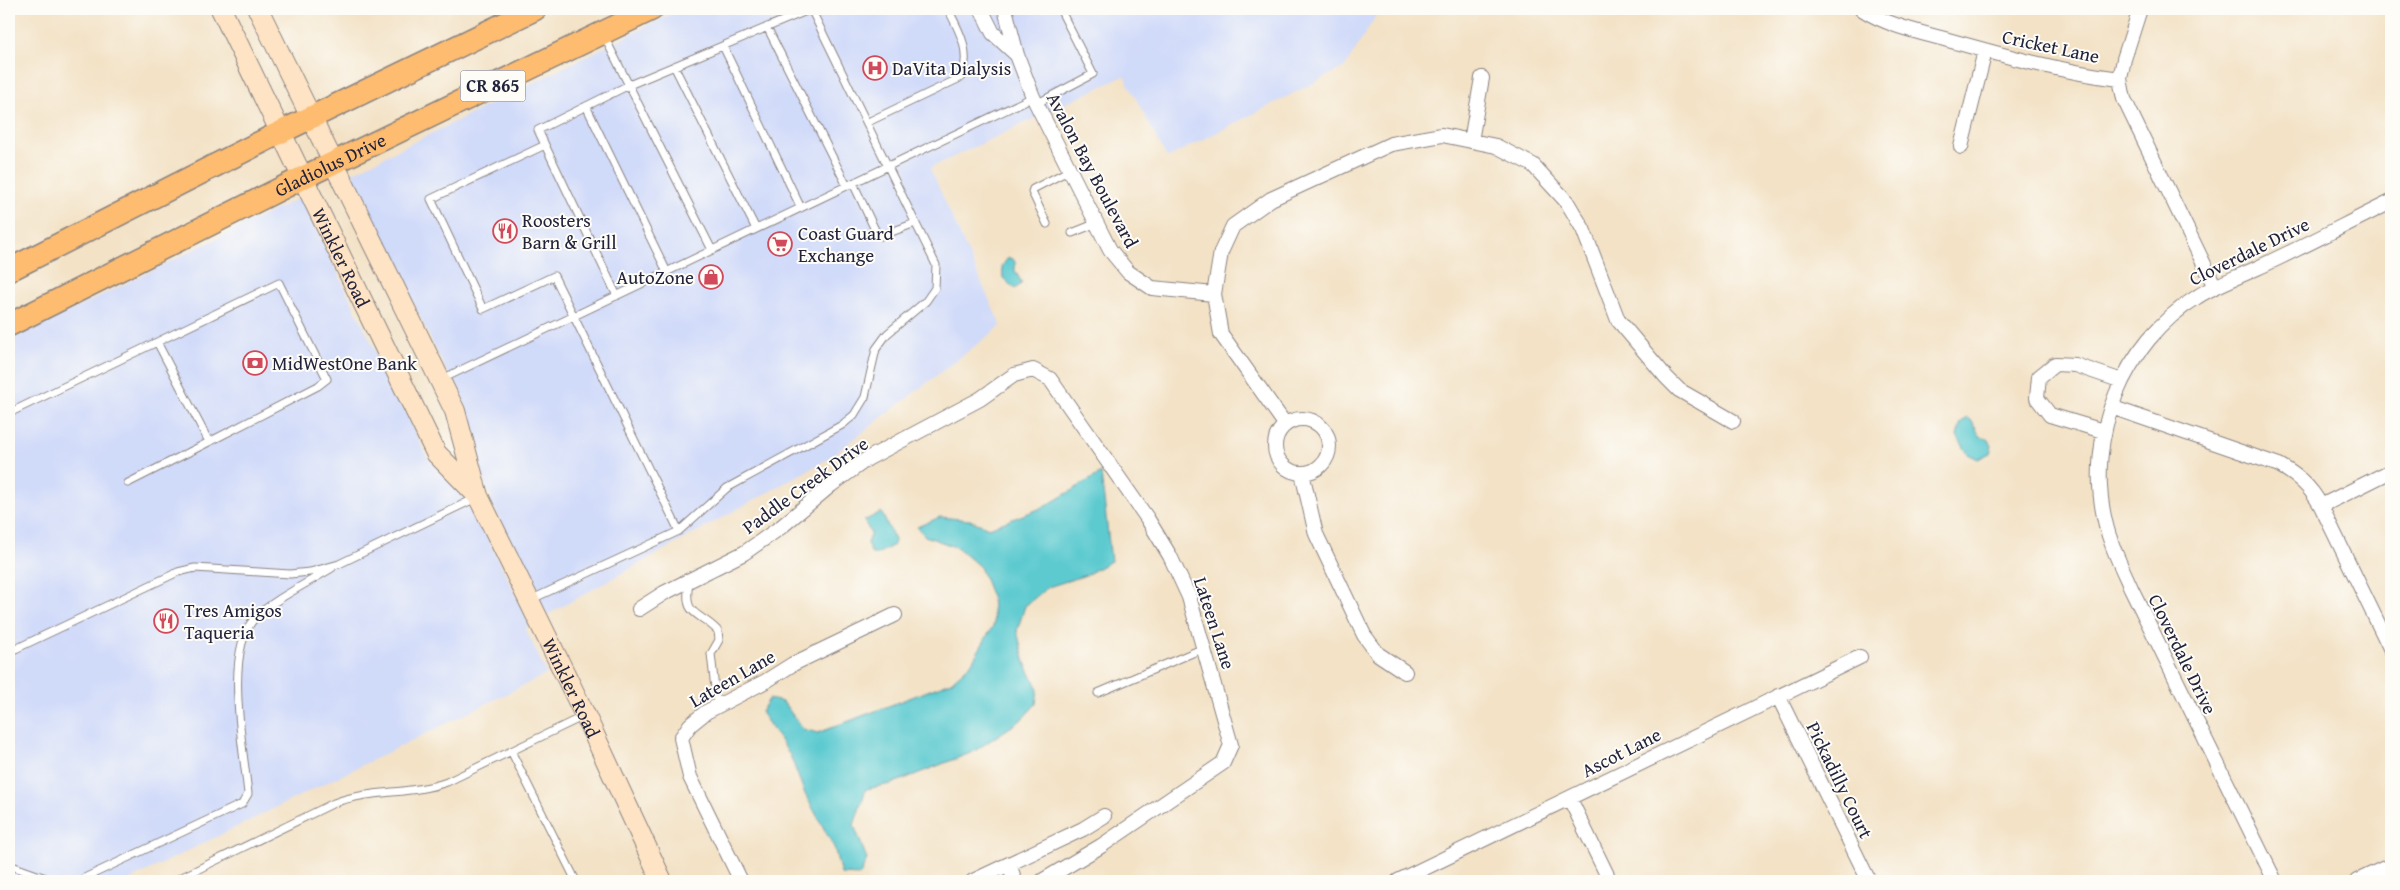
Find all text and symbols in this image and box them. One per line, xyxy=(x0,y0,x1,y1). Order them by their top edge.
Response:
street label: Cricket Lane xyxy=(2000,22,2102,70)
place label: DaVita Dialysis xyxy=(892,54,1011,82)
hospital icon: DaVita Dialysis xyxy=(862,55,888,81)
road number: CR 865 xyxy=(460,70,526,102)
street label: Avalon Bay Boulevard xyxy=(1040,87,1146,254)
street label: Gladiolus Drive xyxy=(270,126,391,204)
street label: Winkler Road xyxy=(305,203,378,313)
place label: Roosters Barn & Grill xyxy=(522,206,617,256)
street label: Cloverdale Drive xyxy=(2184,210,2314,292)
restaurant icon: Roosters Barn & Grill xyxy=(492,218,518,244)
place label: Coast Guard Exchange xyxy=(798,219,895,269)
supermarket icon: Coast Guard Exchange xyxy=(767,231,793,257)
place label: AutoZone xyxy=(616,263,694,291)
shop icon: AutoZone xyxy=(698,264,724,290)
place label: MidWestOne Bank xyxy=(272,349,417,377)
bank icon: MidWestOne Bank xyxy=(242,350,268,376)
street label: Paddle Creek Drive xyxy=(736,430,874,540)
street label: Lateen Lane xyxy=(1187,573,1243,673)
street label: Cloverdale Drive xyxy=(2142,589,2224,719)
place label: Tres Amigos Taqueria xyxy=(184,596,282,646)
restaurant icon: Tres Amigos Taqueria xyxy=(153,608,179,634)
street label: Winkler Road xyxy=(535,633,608,743)
street label: Lateen Lane xyxy=(684,642,780,714)
street label: Pickadilly Court xyxy=(1800,717,1881,843)
street label: Ascot Lane xyxy=(1576,720,1666,784)

